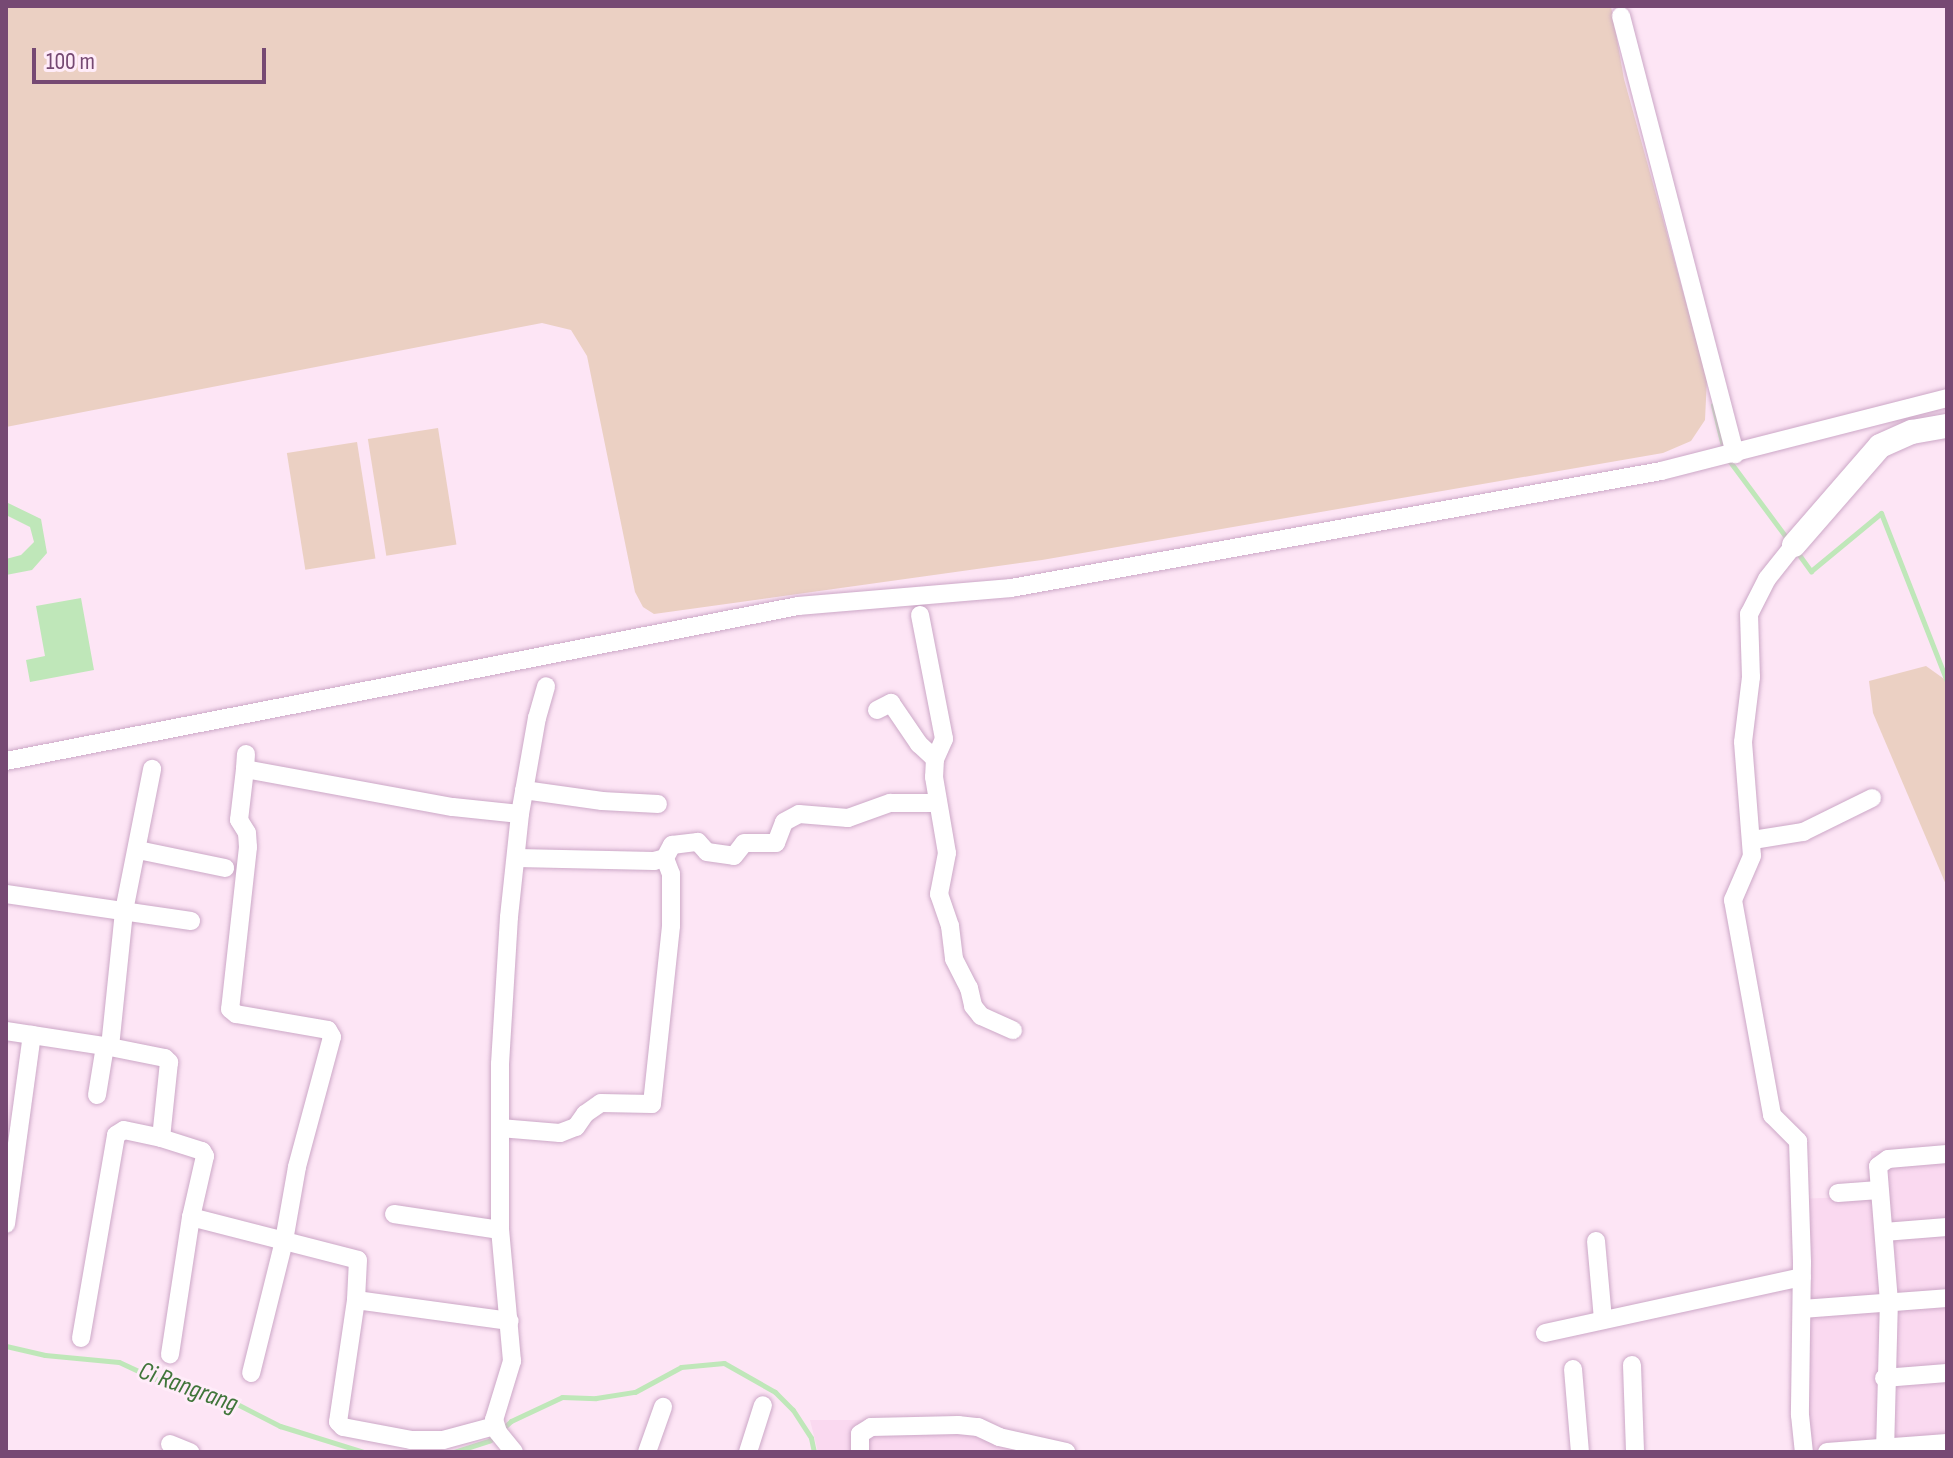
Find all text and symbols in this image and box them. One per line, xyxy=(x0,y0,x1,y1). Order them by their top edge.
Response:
scale bar xyxy=(36,32,270,82)
text: 100 m xyxy=(46,47,95,76)
water label: Ci Rangrang xyxy=(134,1356,242,1420)

